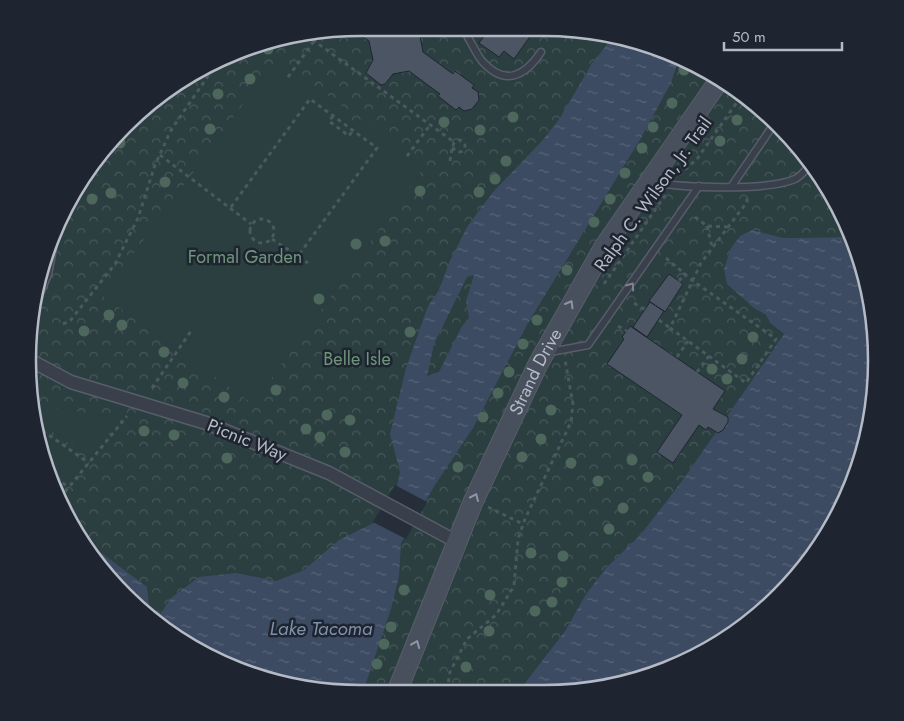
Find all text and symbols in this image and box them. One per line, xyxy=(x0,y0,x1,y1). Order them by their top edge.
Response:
scale bar xyxy=(724,20,842,52)
text: 50 m xyxy=(732,26,766,48)
street label: Ralph C. Wilson, Jr. Trail xyxy=(588,111,718,277)
park label: Formal Garden xyxy=(188,244,302,270)
one-way arrow xyxy=(625,282,634,291)
one-way arrow xyxy=(564,300,574,309)
street label: Strand Drive xyxy=(503,324,569,419)
park label: Belle Isle xyxy=(323,346,391,372)
street label: Picnic Way xyxy=(203,412,291,468)
one-way arrow xyxy=(469,493,480,502)
water label: Lake Tacoma xyxy=(270,615,373,642)
one-way arrow xyxy=(410,640,420,649)

